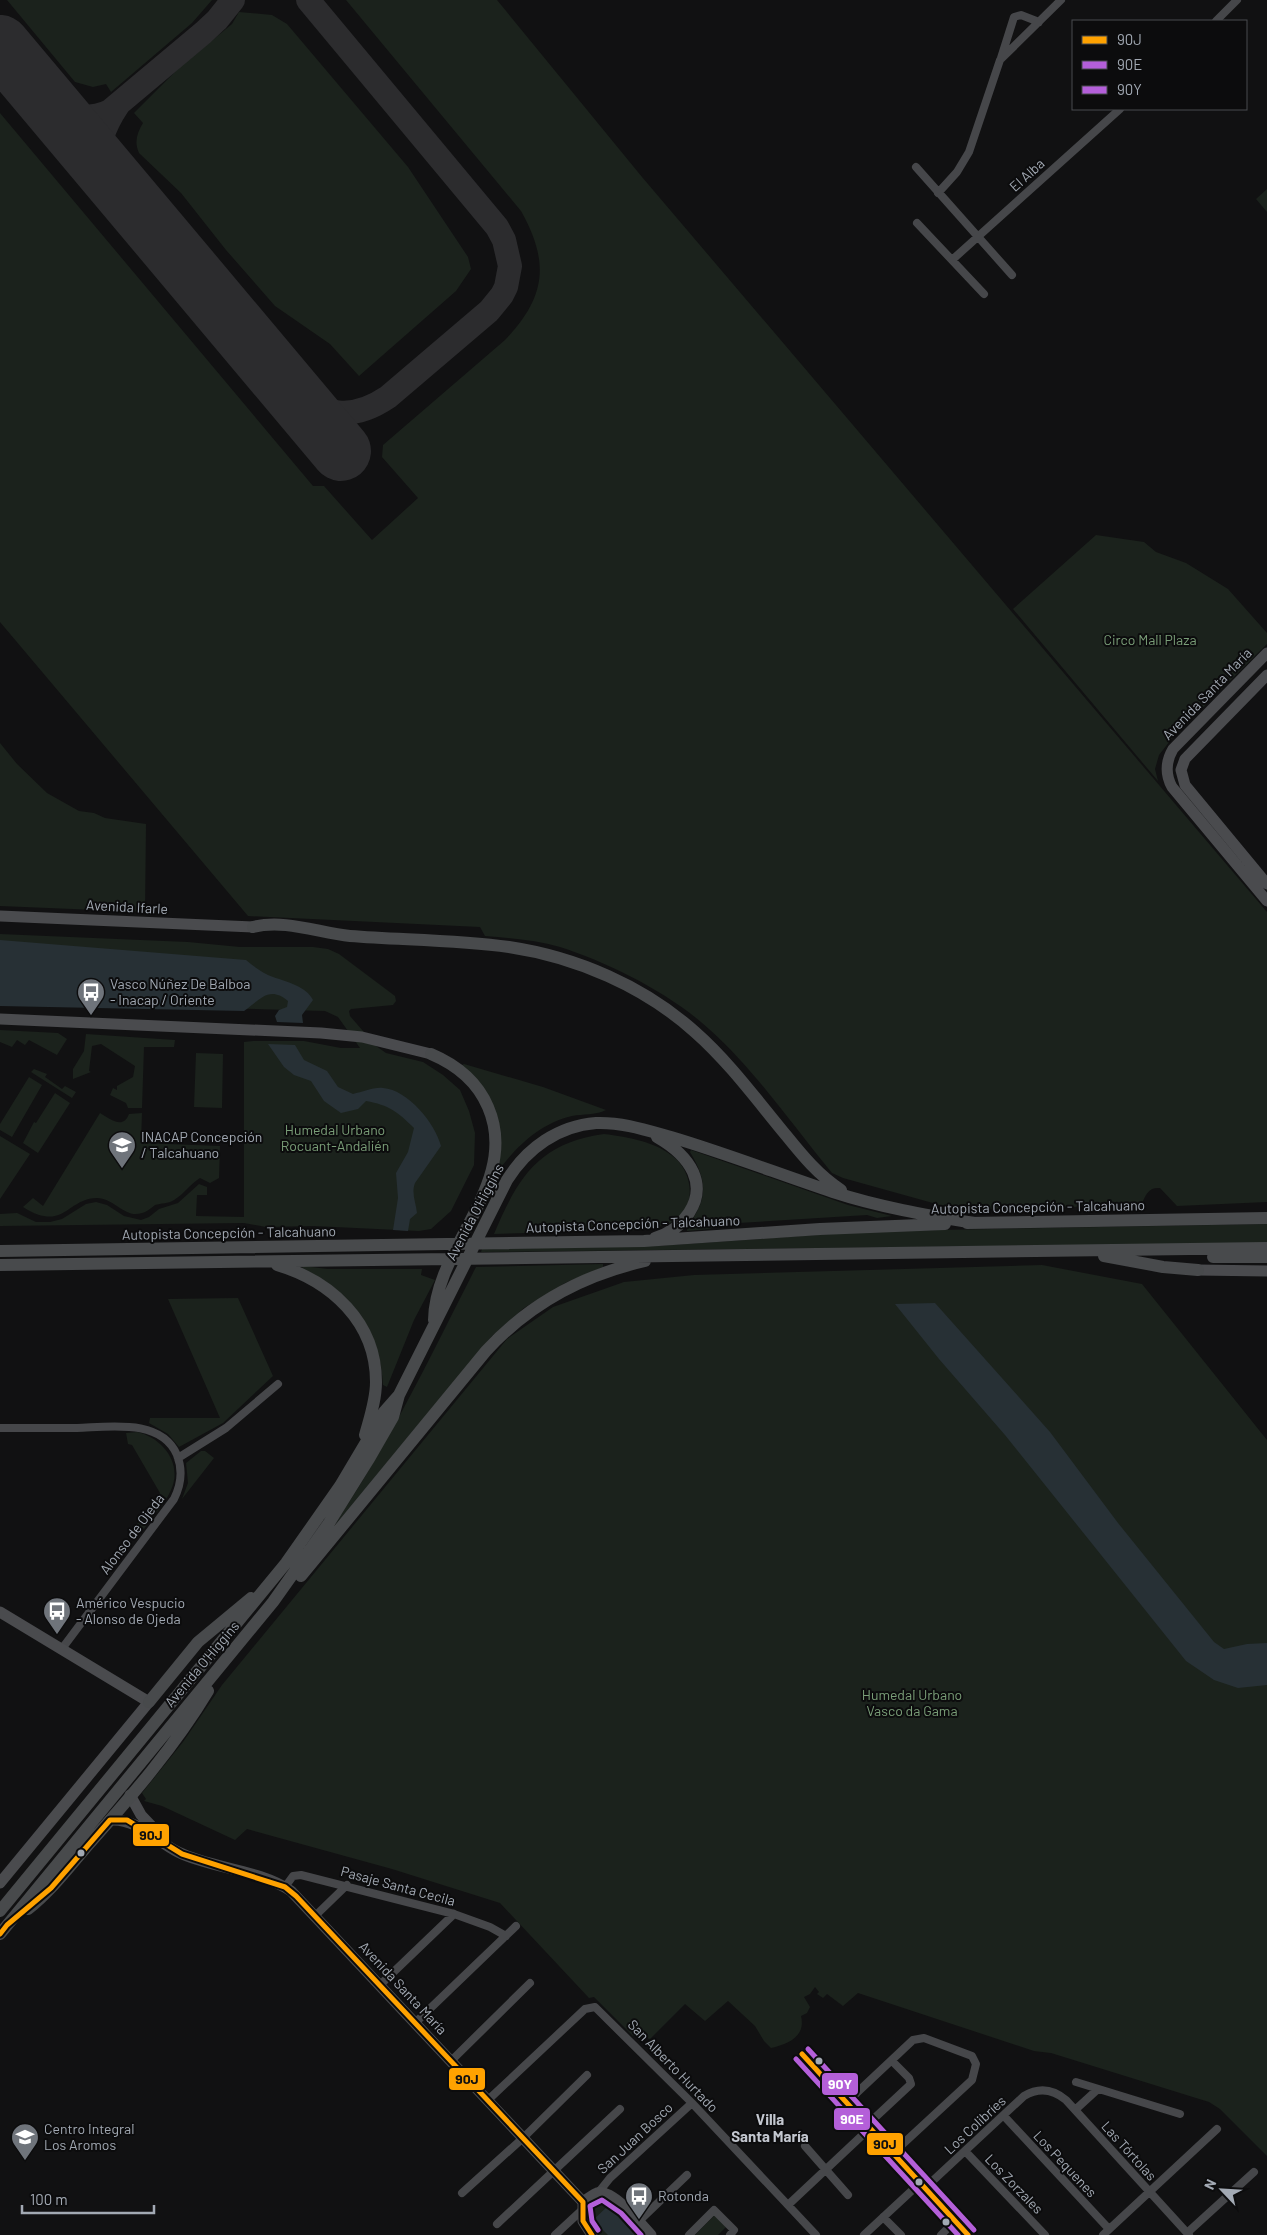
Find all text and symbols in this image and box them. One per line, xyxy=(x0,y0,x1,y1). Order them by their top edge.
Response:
legend xyxy=(1072,20,1247,110)
text: 90J xyxy=(1117,30,1142,48)
text: 90E xyxy=(1117,55,1142,73)
text: 90Y xyxy=(1117,80,1142,98)
street label: El Alba xyxy=(1006,155,1048,195)
park label: Circo Mall Plaza xyxy=(1103,631,1197,648)
street label: Avenida Santa María xyxy=(1159,644,1255,743)
street label: Avenida Ifarle xyxy=(86,896,168,917)
place label: Vasco Núñez De Balboa - Inacap / Oriente xyxy=(110,975,251,1008)
bus stop icon: Vasco Núñez De Balboa - Inacap / Oriente xyxy=(76,977,106,1016)
park label: Humedal Urbano Rocuant-Andalién xyxy=(281,1121,389,1154)
place label: INACAP Concepción / Talcahuano xyxy=(141,1128,262,1161)
school or university icon: INACAP Concepción / Talcahuano xyxy=(107,1130,137,1169)
street label: Avenida O'Higgins xyxy=(442,1160,507,1263)
street label: Autopista Concepción - Talcahuano xyxy=(931,1196,1145,1217)
street label: Autopista Concepción - Talcahuano xyxy=(526,1211,740,1236)
street label: Autopista Concepción - Talcahuano xyxy=(122,1222,336,1243)
street label: Alonso de Ojeda xyxy=(96,1490,167,1577)
place label: Américo Vespucio - Alonso de Ojeda xyxy=(76,1594,185,1627)
bus stop icon: Américo Vespucio - Alonso de Ojeda xyxy=(42,1596,72,1635)
street label: Avenida O'Higgins xyxy=(161,1617,243,1710)
park label: Humedal Urbano Vasco da Gama xyxy=(862,1686,962,1719)
line badge: 90J xyxy=(132,1823,170,1847)
text: 90J xyxy=(139,1826,163,1843)
unlabelled marker xyxy=(76,1848,86,1858)
street label: Pasaje Santa Cecila xyxy=(339,1862,457,1909)
street label: Avenida Santa María xyxy=(356,1938,451,2038)
street label: San Alberto Hurtado xyxy=(625,2016,722,2116)
unlabelled marker xyxy=(814,2056,824,2066)
line badge: 90J xyxy=(448,2067,486,2091)
text: 90J xyxy=(455,2070,479,2087)
line badge: 90Y xyxy=(821,2072,859,2096)
text: 90Y xyxy=(828,2075,852,2092)
street label: Los Colibríes xyxy=(940,2092,1009,2157)
street label: San Juan Bosco xyxy=(593,2098,676,2177)
line badge: 90E xyxy=(833,2107,871,2131)
district label: Villa Santa María xyxy=(731,2110,809,2145)
text: 90E xyxy=(840,2110,864,2127)
street label: Las Tórtolas xyxy=(1098,2117,1161,2184)
place label: Centro Integral Los Aromos xyxy=(44,2120,135,2153)
school or university icon: Centro Integral Los Aromos xyxy=(10,2122,40,2161)
street label: Los Pequenes xyxy=(1030,2127,1101,2201)
line badge: 90J xyxy=(866,2132,904,2156)
text: 90J xyxy=(873,2135,897,2152)
street label: Los Zorzales xyxy=(982,2150,1047,2217)
north arrow xyxy=(1197,2165,1247,2215)
text: N xyxy=(1200,2176,1219,2192)
unlabelled marker xyxy=(914,2177,924,2187)
bus stop icon: Rotonda xyxy=(624,2181,654,2220)
scale bar xyxy=(22,2182,155,2214)
place label: Rotonda xyxy=(658,2187,709,2204)
text: 100 m xyxy=(30,2190,68,2208)
unlabelled marker xyxy=(941,2217,951,2227)

